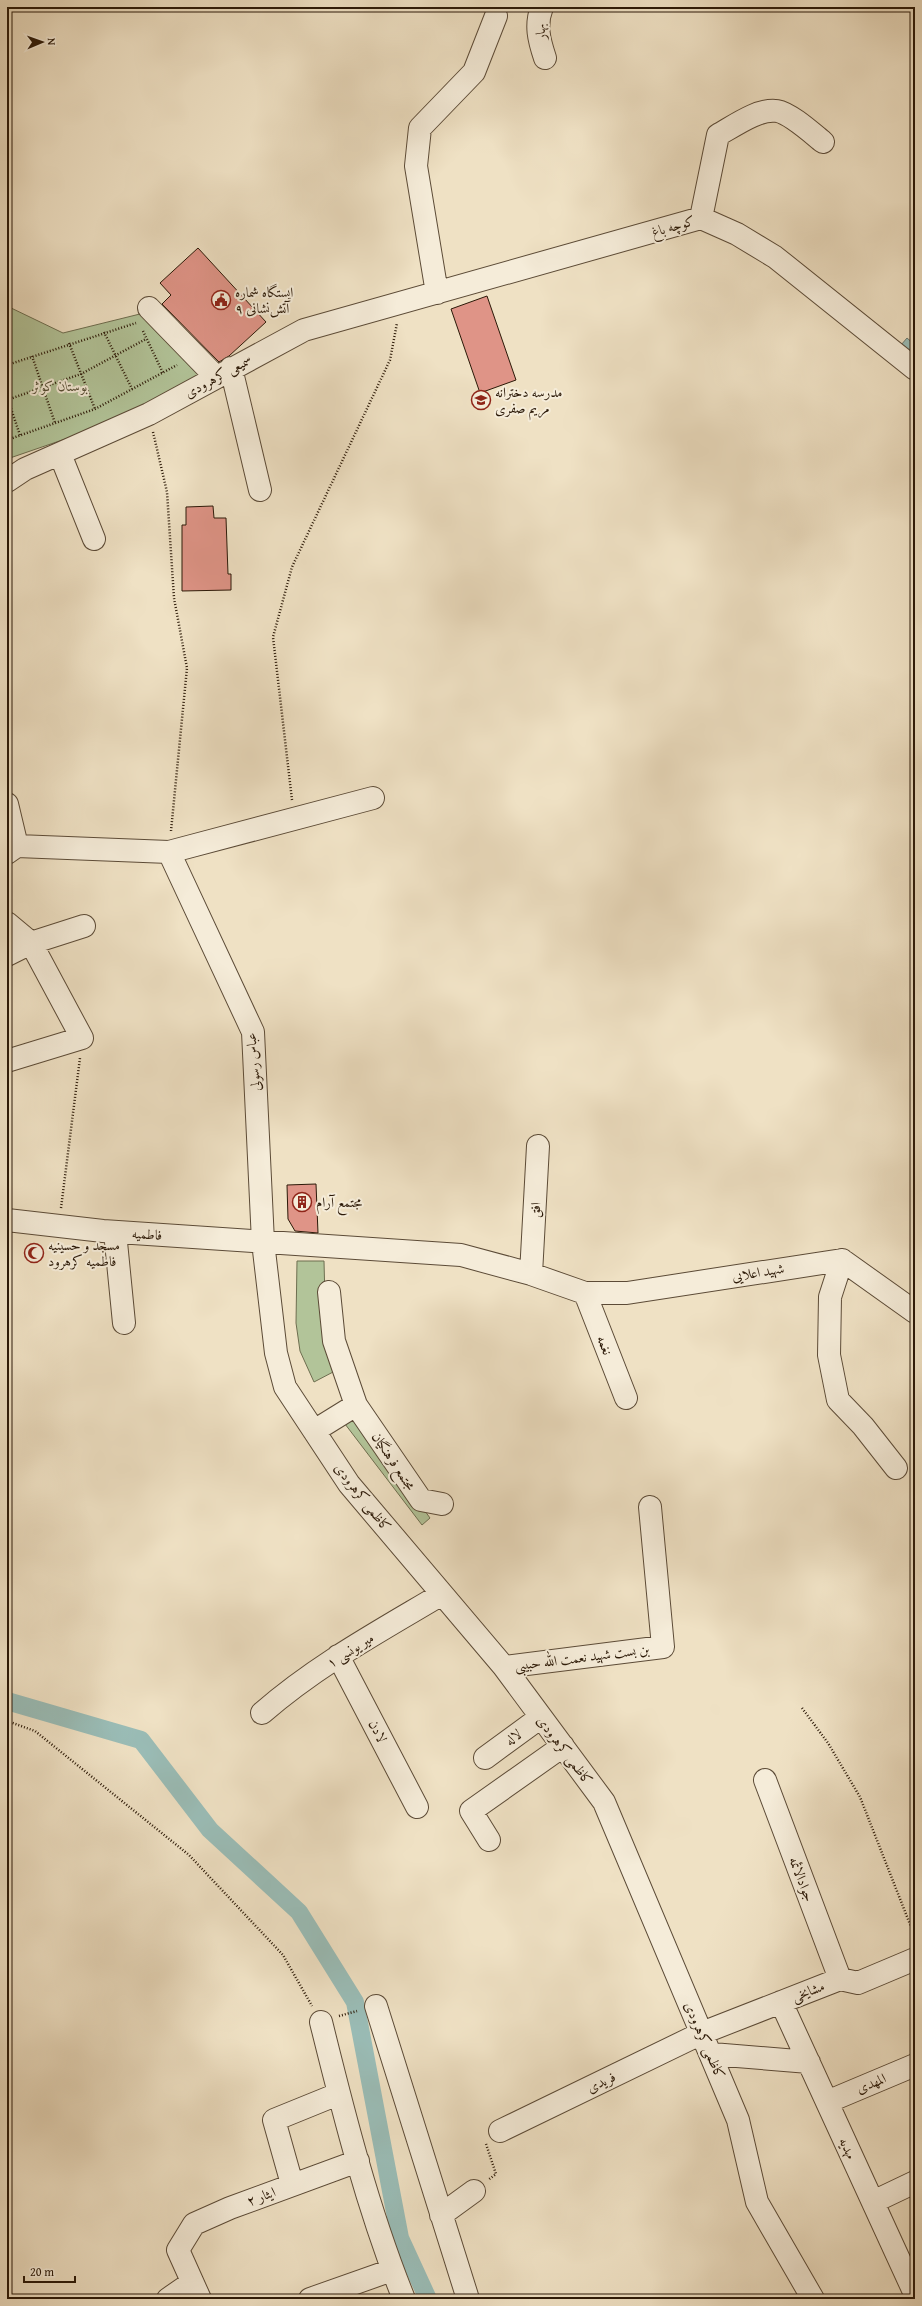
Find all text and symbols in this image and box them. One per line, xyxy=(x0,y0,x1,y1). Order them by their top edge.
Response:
north arrow xyxy=(22,22,62,62)
street label: بهار xyxy=(529,23,551,43)
text: N xyxy=(44,38,60,46)
street label: کوچه باغ xyxy=(649,210,698,244)
place label: ایستگاه شماره ۹ آتش‌نشانی xyxy=(235,282,293,318)
public building icon: ایستگاه شماره ۹ آتش‌نشانی xyxy=(210,289,232,311)
street label: سمیعی کرهرودی xyxy=(181,349,255,403)
park label: بوستان کوثر xyxy=(31,376,88,396)
place label: مدرسه دخترانه مریم صفری xyxy=(495,382,562,421)
school or university icon: مدرسه دخترانه مریم صفری xyxy=(470,389,492,411)
street label: عباس رسولی xyxy=(240,1032,266,1092)
building icon: مجتمع آرام xyxy=(291,1191,313,1213)
place label: مجتمع آرام xyxy=(316,1192,363,1216)
street label: افق xyxy=(525,1202,545,1218)
street label: فاطمیه xyxy=(131,1223,163,1245)
place label: مسجد و حسینیه فاطمیه کرهرود xyxy=(48,1235,120,1271)
mosque icon: مسجد و حسینیه فاطمیه کرهرود xyxy=(23,1242,45,1264)
street label: شهید اعلایی xyxy=(730,1258,786,1286)
street label: نغمه xyxy=(592,1332,618,1358)
street label: مجتمع فرهنگیان xyxy=(364,1428,421,1497)
street label: کاظمی کرهرودی xyxy=(330,1459,396,1535)
street label: میر یونسی ۱ xyxy=(322,1628,378,1672)
street label: بن بست شهید نعمت الله حبیبی xyxy=(513,1638,651,1677)
street label: کاظمی کرهرودی xyxy=(532,1711,598,1789)
street label: لادن xyxy=(364,1716,392,1746)
street label: لاله xyxy=(500,1724,526,1750)
street label: جوادالائمه xyxy=(784,1854,820,1904)
street label: مشایخی xyxy=(789,1976,827,2006)
street label: کاظمی کرهرودی xyxy=(680,1998,730,2082)
street label: فریدی xyxy=(583,2066,619,2098)
street label: المهدی xyxy=(853,2068,889,2098)
street label: مهدیه xyxy=(834,2134,862,2162)
street label: ایثار ۲ xyxy=(244,2181,278,2211)
scale bar xyxy=(24,2258,75,2284)
text: 20 m xyxy=(30,2263,54,2280)

